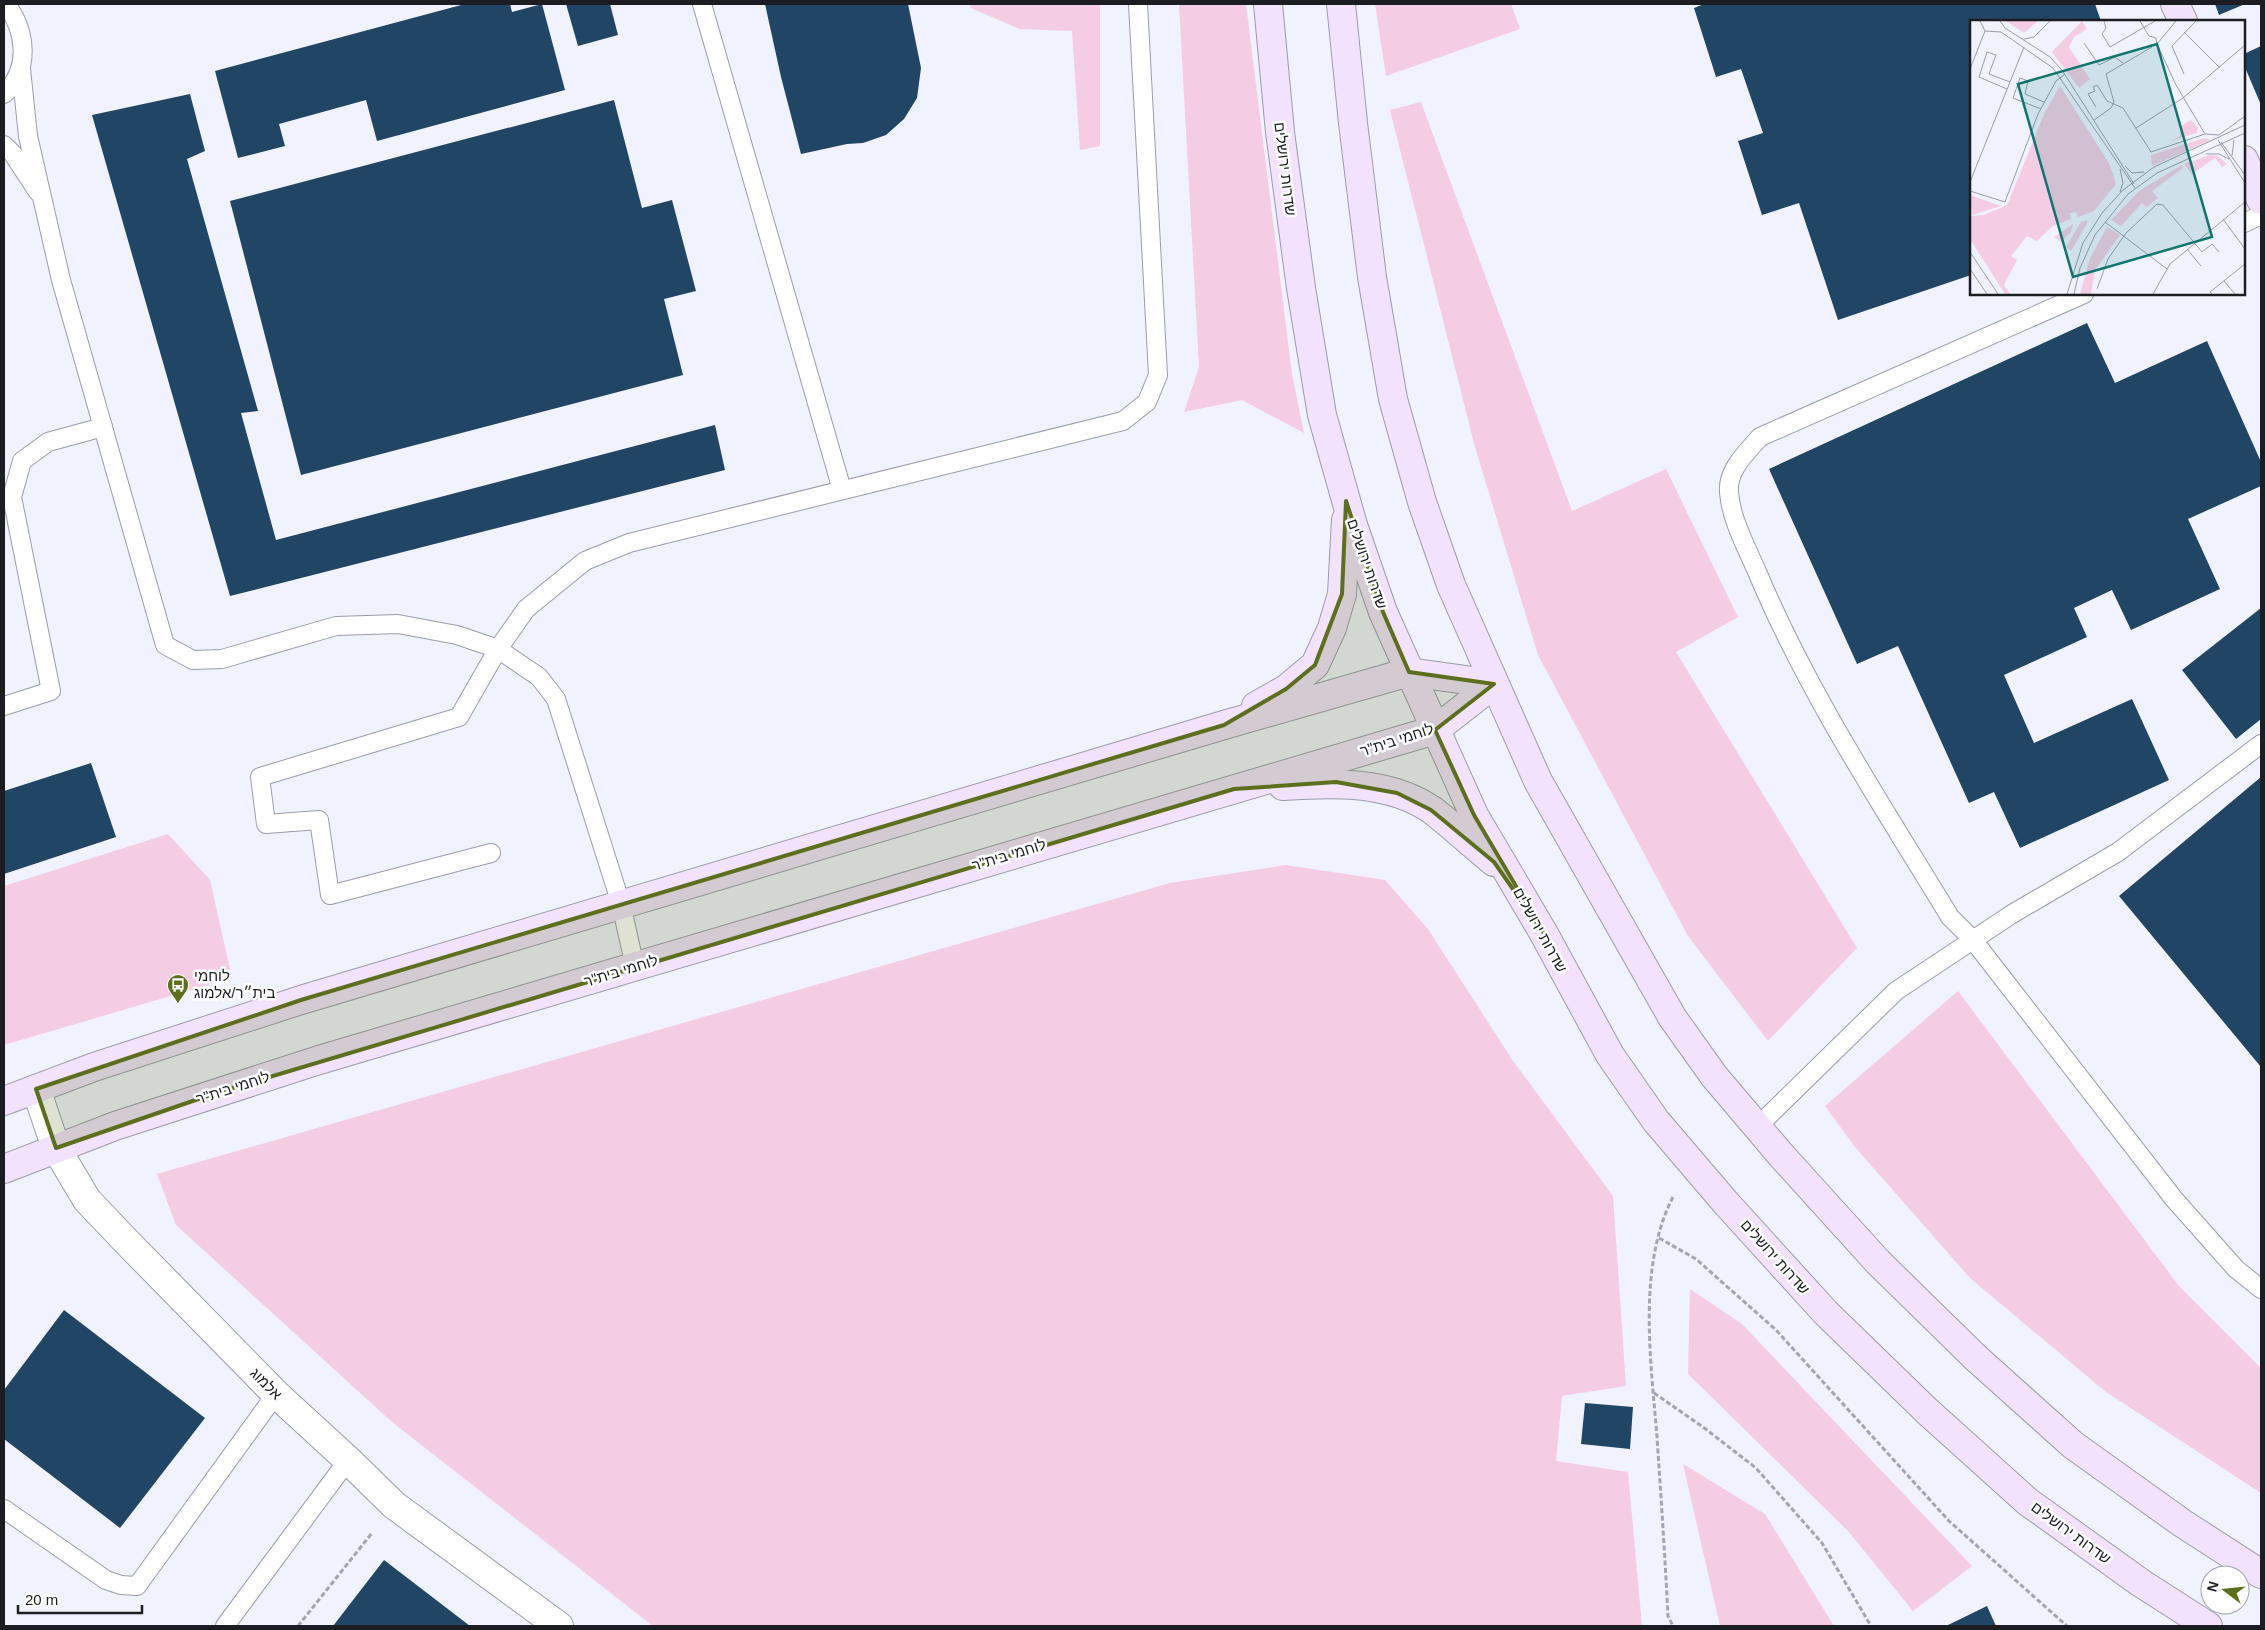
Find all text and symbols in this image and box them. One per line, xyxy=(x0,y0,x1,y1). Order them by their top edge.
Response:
inset map xyxy=(1970,20,2245,295)
street label: שדרות ירושלים xyxy=(1271,121,1300,217)
street label: שדרות ירושלים xyxy=(1344,517,1391,611)
street label: לוחמי בית"ר xyxy=(1358,720,1436,759)
street label: לוחמי בית"ר xyxy=(970,835,1048,874)
street label: שדרות ירושלים xyxy=(1510,884,1571,975)
street label: לוחמי בית"ר xyxy=(582,951,660,990)
place label: לוחמי בית״ר/אלמוג xyxy=(194,967,275,1001)
bus stop icon: לוחמי בית״ר/אלמוג xyxy=(166,973,190,1004)
street label: לוחמי בית"ר xyxy=(194,1068,272,1107)
street label: שדרות ירושלים xyxy=(1738,1216,1813,1297)
street label: אלמוג xyxy=(247,1364,286,1403)
street label: שדרות ירושלים xyxy=(2028,1498,2114,1567)
north arrow xyxy=(2200,1565,2250,1615)
text: N xyxy=(2203,1579,2222,1593)
scale bar xyxy=(18,1582,141,1614)
text: 20 m xyxy=(25,1591,58,1608)

